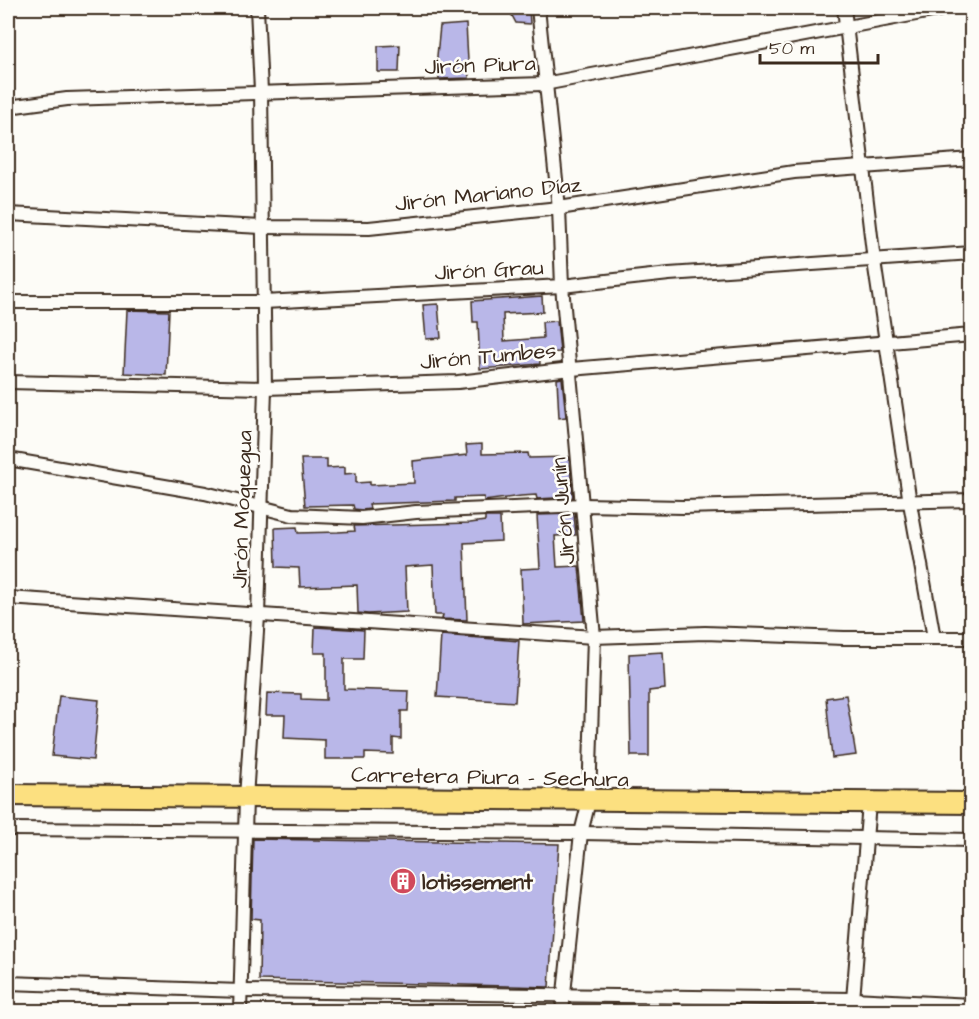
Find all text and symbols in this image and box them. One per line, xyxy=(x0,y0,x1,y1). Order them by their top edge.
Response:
scale bar xyxy=(760,27,878,65)
text: 50 m xyxy=(769,36,814,61)
street label: Jirón Piura xyxy=(424,48,536,83)
street label: Jirón Mariano Díaz xyxy=(393,169,583,220)
street label: Jirón Grau xyxy=(434,252,544,289)
street label: Jirón Tumbes xyxy=(419,335,558,378)
street label: Jirón Moquegua xyxy=(224,430,262,589)
street label: Jirón Junín xyxy=(543,456,584,566)
street label: Carretera Piura - Sechura xyxy=(351,760,629,795)
building icon: lotissement xyxy=(388,866,418,896)
place label: lotissement xyxy=(422,867,534,898)

